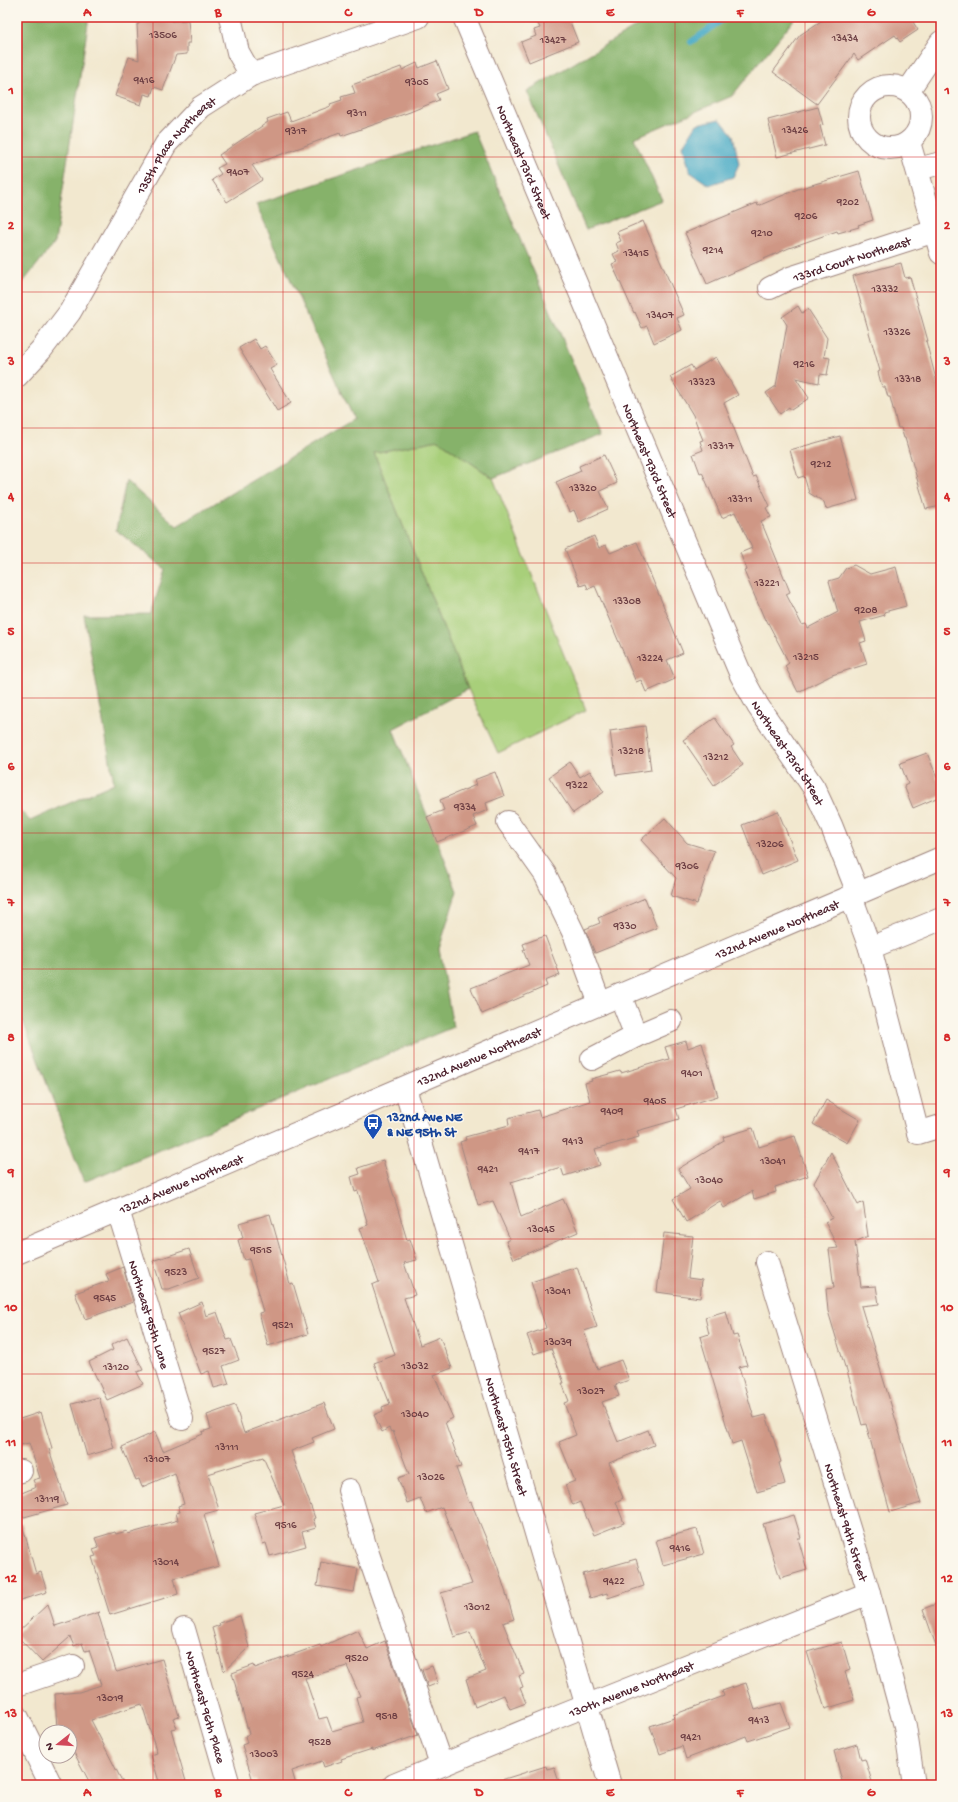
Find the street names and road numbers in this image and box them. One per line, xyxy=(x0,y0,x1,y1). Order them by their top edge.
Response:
street label: 135th Place Northeast xyxy=(134,94,221,198)
street label: Northeast 93rd Street xyxy=(492,103,554,224)
street label: 133rd Court Northeast xyxy=(790,234,915,287)
street label: Northeast 93rd Street xyxy=(618,402,680,522)
street label: Northeast 93rd Street xyxy=(747,699,827,810)
street label: 132nd Avenue Northeast xyxy=(712,897,843,964)
street label: 132nd Avenue Northeast xyxy=(414,1024,546,1092)
street label: 132nd Avenue Northeast xyxy=(116,1151,248,1219)
street label: Northeast 95th Lane xyxy=(124,1259,171,1371)
street label: Northeast 95th Street xyxy=(481,1376,530,1500)
street label: Northeast 94th Street xyxy=(820,1462,870,1585)
street label: Northeast 96th Place xyxy=(181,1650,227,1766)
street label: 130th Avenue Northeast xyxy=(566,1658,698,1722)

